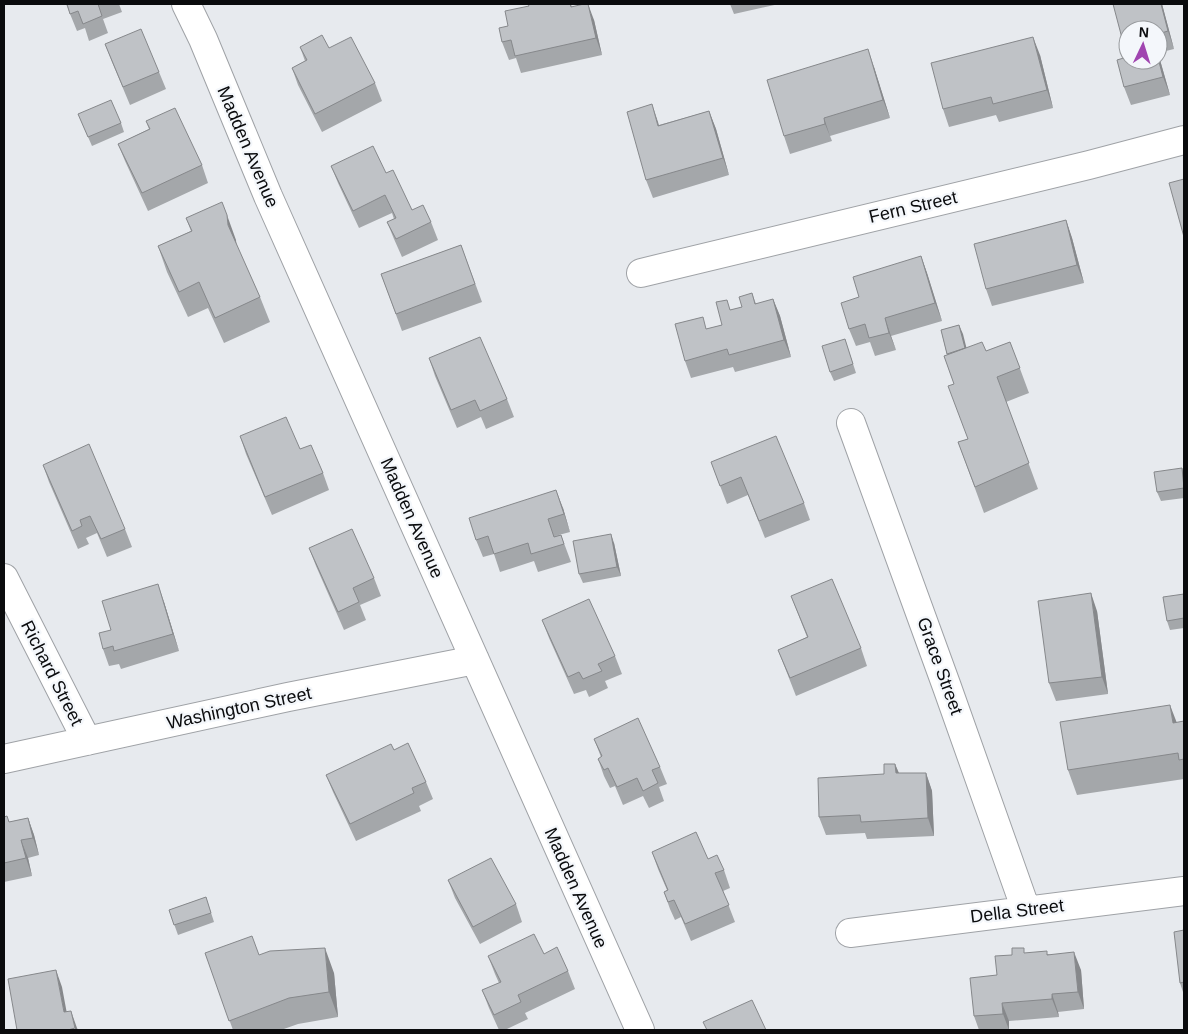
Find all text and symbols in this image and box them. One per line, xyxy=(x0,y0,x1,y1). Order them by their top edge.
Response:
north arrow xyxy=(1118,20,1168,70)
text: N xyxy=(1138,24,1150,40)
street label: Madden Avenue xyxy=(213,83,283,211)
street label: Fern Street xyxy=(867,187,959,227)
street label: Madden Avenue xyxy=(376,455,448,581)
street label: Grace Street xyxy=(913,615,967,717)
street label: Richard Street xyxy=(17,617,87,729)
street label: Washington Street xyxy=(165,683,313,733)
street label: Madden Avenue xyxy=(540,825,612,951)
street label: Della Street xyxy=(969,895,1065,927)

